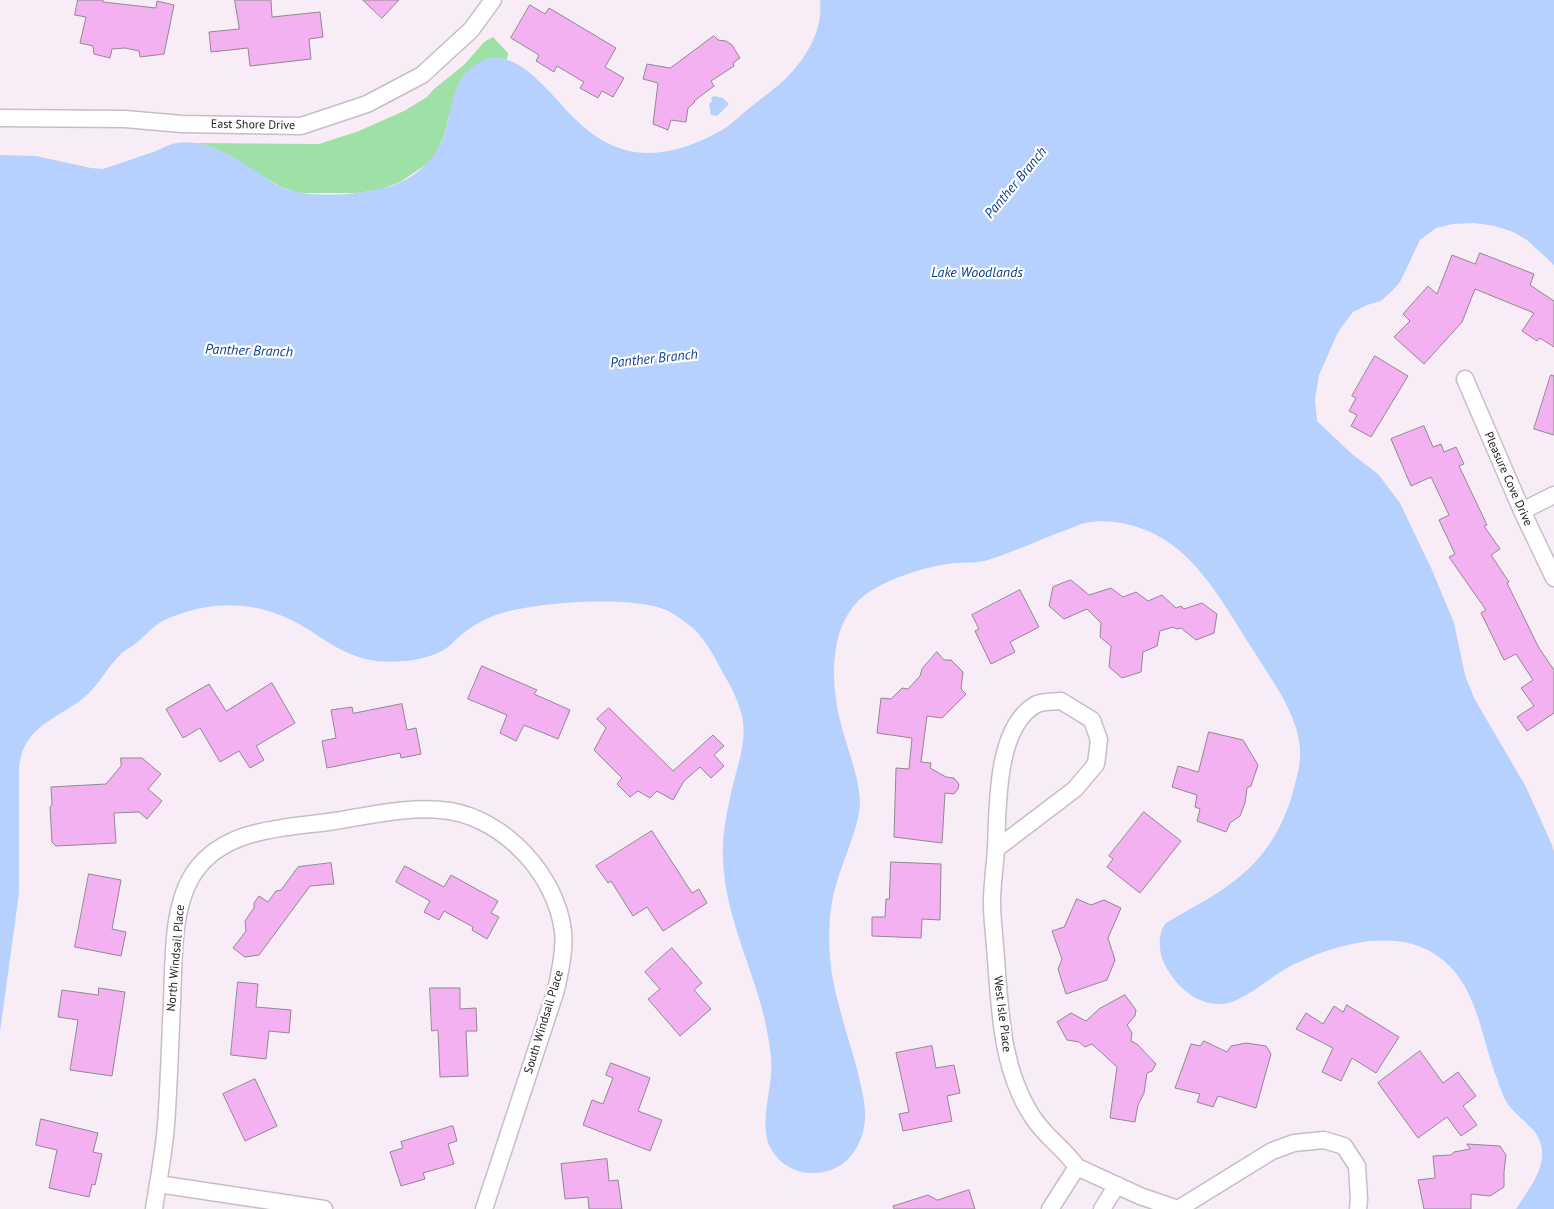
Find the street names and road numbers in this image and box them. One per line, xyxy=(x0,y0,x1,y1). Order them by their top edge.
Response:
street label: East Shore Drive xyxy=(211,117,295,133)
street label: Pleasure Cove Drive xyxy=(1481,430,1535,528)
street label: North Windsail Place xyxy=(164,904,188,1012)
street label: South Windsail Place xyxy=(521,968,567,1076)
street label: West Isle Place xyxy=(990,975,1014,1053)

